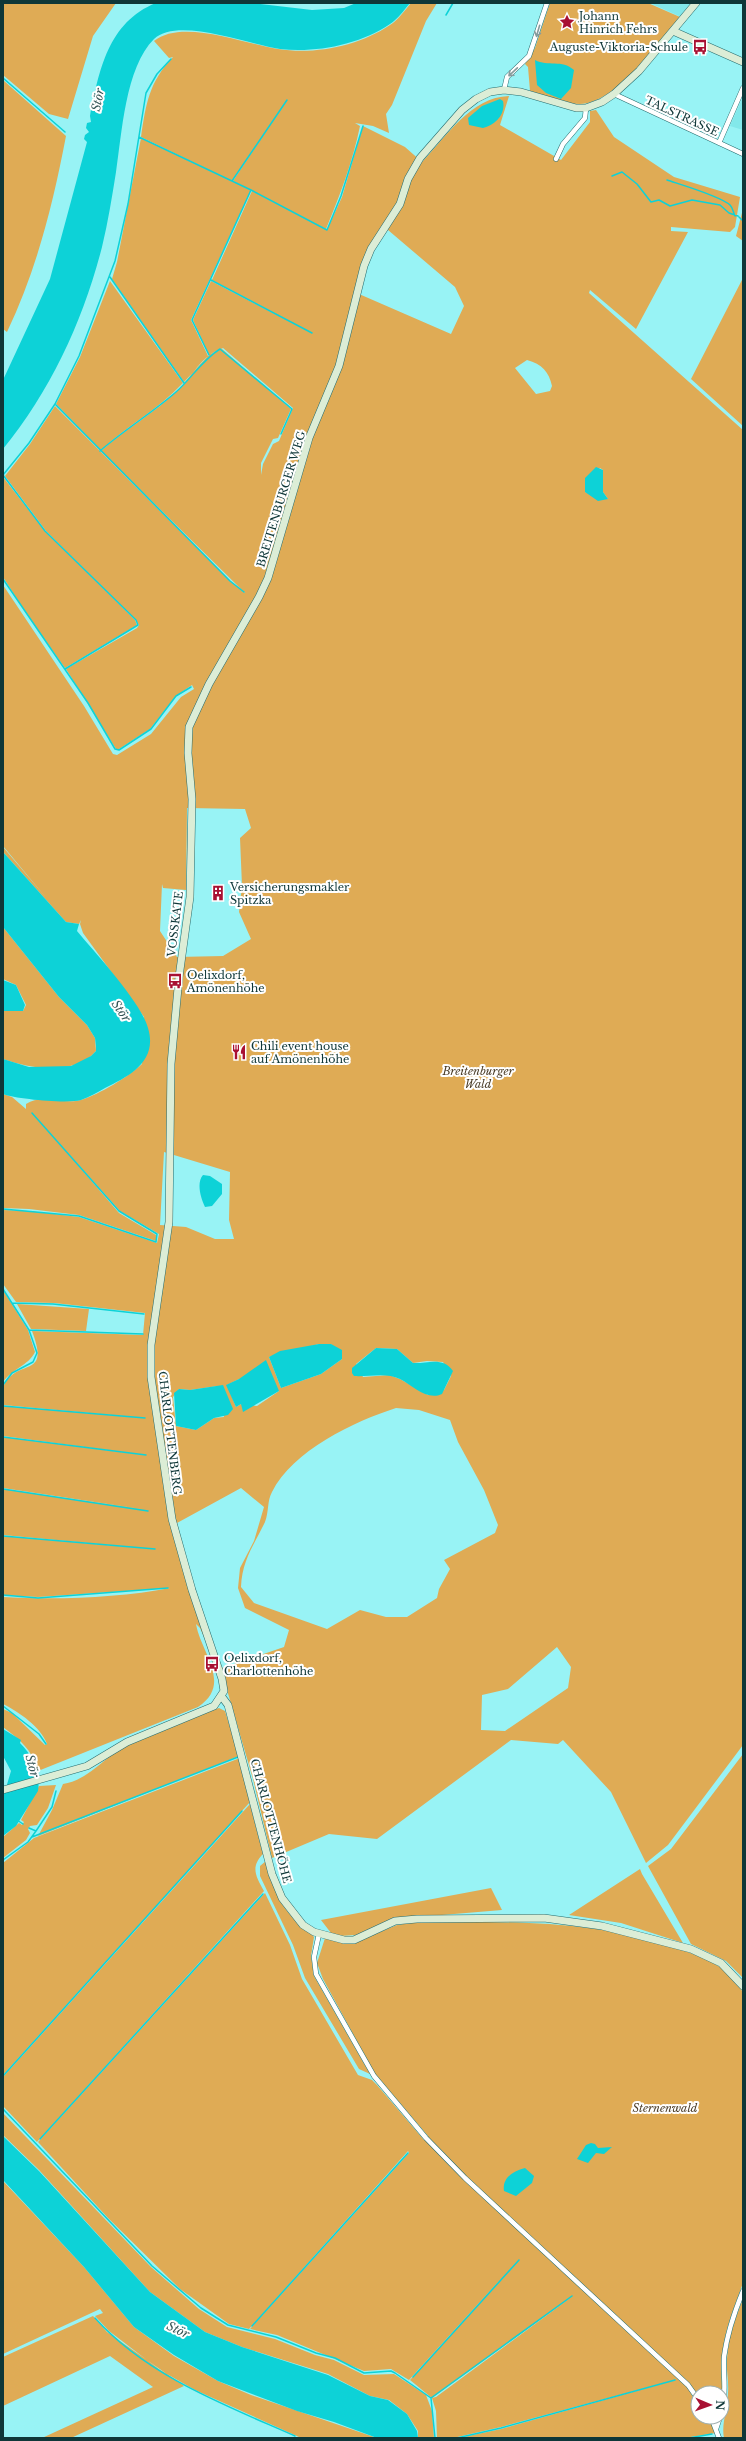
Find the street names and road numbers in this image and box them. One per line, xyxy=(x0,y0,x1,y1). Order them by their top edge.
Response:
street label: TALSTRASSE xyxy=(643,93,721,139)
street label: BREITENBURGER WEG xyxy=(254,429,309,569)
street label: VOSSKATE xyxy=(164,890,186,959)
street label: CHARLOTTENBERG xyxy=(155,1370,185,1496)
street label: CHARLOTTENHÖHE xyxy=(248,1757,294,1885)

